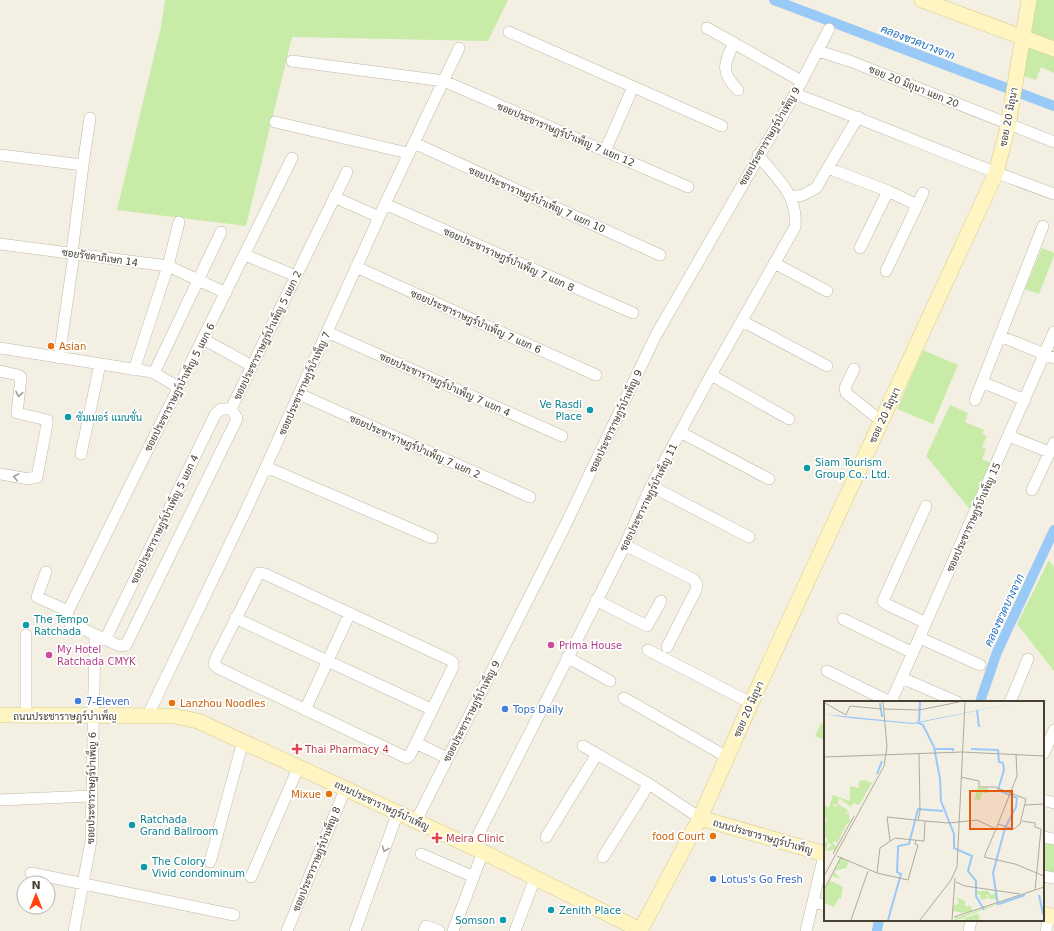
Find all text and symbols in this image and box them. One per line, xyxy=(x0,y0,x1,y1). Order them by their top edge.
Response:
water label: คลองชวดบางจาก xyxy=(879,22,957,63)
street label: ซอย 20 มิถุนา แยก 20 xyxy=(866,63,961,111)
street label: ซอยประชาราษฎร์บำเพ็ญ 9 xyxy=(735,84,804,189)
street label: ซอย 20 มิถุนา xyxy=(997,86,1022,148)
street label: ซอยประชาราษฎร์บำเพ็ญ 7 แยก 12 xyxy=(494,99,637,170)
street label: ซอยประชาราษฎร์บำเพ็ญ 7 แยก 10 xyxy=(466,162,608,237)
street label: ซอยประชาราษฎร์บำเพ็ญ 7 แยก 8 xyxy=(441,224,577,295)
street label: ซอยรัชดาภิเษก 14 xyxy=(61,246,139,268)
street label: ซอยประชาราษฎร์บำเพ็ญ 5 แยก 2 xyxy=(230,268,305,402)
street label: ซอยประชาราษฎร์บำเพ็ญ 7 แยก 6 xyxy=(408,286,544,357)
street label: ซอยประชาราษฎร์บำเพ็ญ 5 แยก 6 xyxy=(140,320,218,454)
street label: ซอยประชาราษฎร์บำเพ็ญ 7 xyxy=(275,329,334,438)
marker: Asian xyxy=(46,341,56,351)
place label: Asian xyxy=(59,341,86,352)
street label: ซอยประชาราษฎร์บำเพ็ญ 7 แยก 4 xyxy=(377,349,513,420)
street label: ซอยประชาราษฎร์บำเพ็ญ 9 xyxy=(585,367,646,475)
street label: ซอย 20 มิถุนา xyxy=(867,386,904,446)
one-way arrow xyxy=(15,391,24,397)
place label: Ve Rasdi Place xyxy=(539,399,582,422)
marker: Ve Rasdi Place xyxy=(585,405,595,415)
place label: ซัมเมอร์ แมนชั่น xyxy=(76,409,142,423)
street label: ซอยประชาราษฎร์บำเพ็ญ 7 แยก 2 xyxy=(347,411,483,482)
marker: ซัมเมอร์ แมนชั่น xyxy=(63,412,73,422)
street label: ซอยประชาราษฎร์บำเพ็ญ 11 xyxy=(616,441,681,554)
street label: ซอยประชาราษฎร์บำเพ็ญ 5 แยก 4 xyxy=(127,452,202,586)
place label: Siam Tourism Group Co., Ltd. xyxy=(815,457,890,480)
street label: ซอยประชาราษฎร์บำเพ็ญ 15 xyxy=(942,460,1004,574)
marker: Siam Tourism Group Co., Ltd. xyxy=(802,463,812,473)
one-way arrow xyxy=(13,473,19,482)
water label: คลองชวดบางจาก xyxy=(982,572,1027,649)
place label: The Tempo Ratchada xyxy=(33,614,89,637)
marker: The Tempo Ratchada xyxy=(21,620,31,630)
marker: Prima House xyxy=(546,640,556,650)
place label: Prima House xyxy=(559,640,622,651)
place label: My Hotel Ratchada CMYK xyxy=(57,644,136,667)
marker: My Hotel Ratchada CMYK xyxy=(44,650,54,660)
street label: ซอยประชาราษฎร์บำเพ็ญ 9 xyxy=(439,658,504,765)
street label: ซอย 20 มิถุนา xyxy=(731,679,768,740)
marker: 7-Eleven xyxy=(73,696,83,706)
place label: 7-Eleven xyxy=(86,696,130,707)
marker: Lanzhou Noodles xyxy=(167,698,177,708)
place label: Lanzhou Noodles xyxy=(180,698,265,709)
inset map xyxy=(824,701,1044,921)
marker: Tops Daily xyxy=(500,704,510,714)
place label: Tops Daily xyxy=(512,704,564,715)
street label: ถนนประชาราษฎร์บำเพ็ญ xyxy=(13,709,117,724)
street label: ซอยประชาราษฎร์บำเพ็ญ 6 xyxy=(83,732,100,844)
marker: Thai Pharmacy 4 xyxy=(292,744,302,754)
place label: Thai Pharmacy 4 xyxy=(304,744,389,755)
street label: ถนนประชาราษฎร์บำเพ็ญ xyxy=(332,777,432,834)
place label: Mixue xyxy=(291,789,321,800)
marker: Mixue xyxy=(324,789,334,799)
street label: ซอยประชาราษฎร์บำเพ็ญ 8 xyxy=(288,804,344,914)
place label: Ratchada Grand Ballroom xyxy=(140,814,218,837)
street label: ถนนประชาราษฎร์บำเพ็ญ xyxy=(711,815,815,858)
marker: Ratchada Grand Ballroom xyxy=(127,820,137,830)
place label: food Court xyxy=(652,831,705,842)
marker: food Court xyxy=(708,831,718,841)
marker: Meira Clinic xyxy=(431,832,443,844)
place label: Meira Clinic xyxy=(446,833,504,844)
one-way arrow xyxy=(381,845,390,852)
place label: The Colory Vivid condominum xyxy=(151,856,245,879)
marker: The Colory Vivid condominum xyxy=(139,862,149,872)
marker: Lotus's Go Fresh xyxy=(708,874,718,884)
place label: Lotus's Go Fresh xyxy=(721,874,803,885)
north arrow xyxy=(16,875,56,915)
text: N xyxy=(31,879,41,892)
marker: Zenith Place xyxy=(546,905,556,915)
place label: Zenith Place xyxy=(559,905,621,916)
place label: Somson xyxy=(455,915,495,926)
marker: Somson xyxy=(498,915,508,925)

